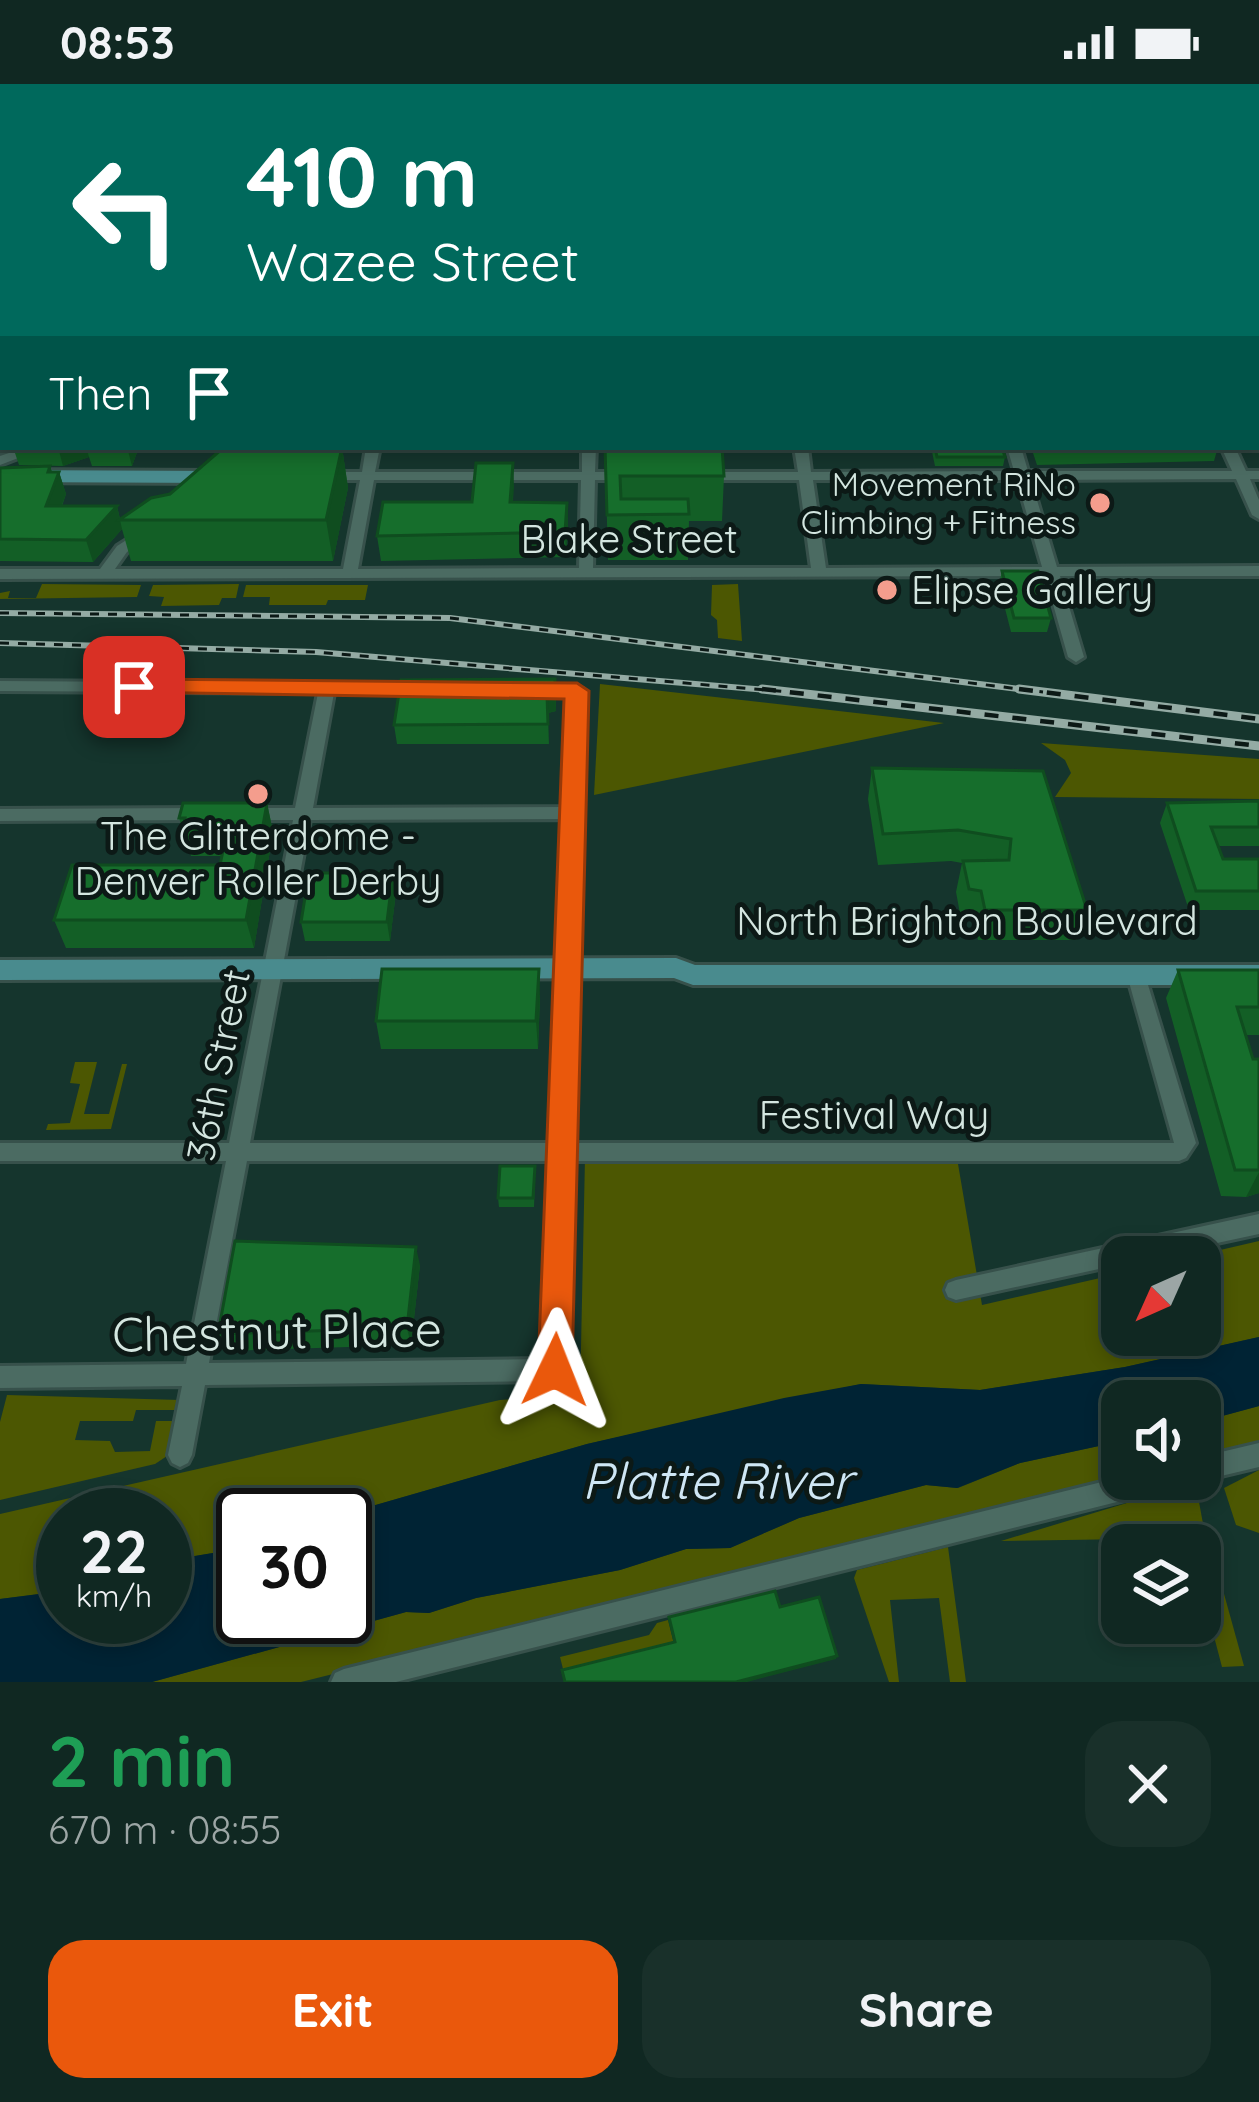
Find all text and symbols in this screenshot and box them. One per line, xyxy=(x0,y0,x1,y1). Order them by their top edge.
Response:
text: 08:53 xyxy=(60,14,175,70)
text: 410 m xyxy=(246,123,478,228)
icon: left xyxy=(48,132,204,288)
text: Wazee Street xyxy=(246,227,579,295)
icon: arrive xyxy=(176,360,242,426)
text: Then xyxy=(48,365,152,421)
place label: Movement RiNo Climbing + Fitness xyxy=(801,463,1076,542)
marker: Movement RiNo Climbing + Fitness xyxy=(1087,490,1113,516)
street label: Blake Street xyxy=(520,514,738,563)
place label: Elipse Gallery xyxy=(911,565,1153,614)
marker: Elipse Gallery xyxy=(874,577,900,603)
pin xyxy=(83,636,185,738)
icon: arrive xyxy=(101,654,167,720)
marker: The Glitterdome - Denver Roller Derby xyxy=(245,781,271,807)
place label: The Glitterdome - Denver Roller Derby xyxy=(75,811,441,905)
street label: North Brighton Boulevard xyxy=(736,896,1198,945)
street label: 36th Street xyxy=(175,965,260,1165)
street label: Festival Way xyxy=(759,1090,989,1139)
north arrow xyxy=(1101,1236,1221,1356)
map controls xyxy=(1101,1236,1221,1644)
street label: Chestnut Place xyxy=(112,1298,442,1364)
position arrow xyxy=(492,1307,618,1433)
button: sound xyxy=(1101,1380,1221,1500)
water label: Platte River xyxy=(582,1448,859,1512)
speed limit sign: 30 xyxy=(216,1488,372,1644)
text: 22 xyxy=(80,1513,148,1588)
button: layers xyxy=(1101,1524,1221,1644)
text: km/h xyxy=(76,1577,152,1615)
text: 2 min xyxy=(48,1715,235,1805)
button: close xyxy=(1085,1721,1211,1847)
text: 670 m · 08:55 xyxy=(48,1805,281,1854)
button: Exit xyxy=(48,1940,618,2078)
button: Share xyxy=(642,1940,1211,2078)

